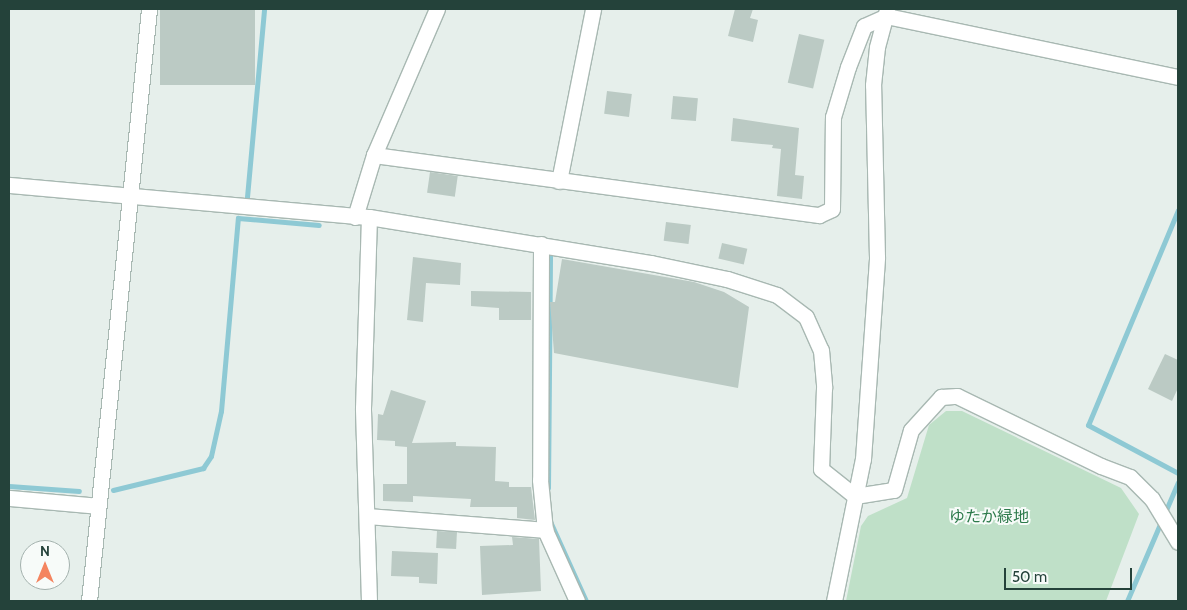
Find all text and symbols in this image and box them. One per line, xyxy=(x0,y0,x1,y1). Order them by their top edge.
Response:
park label: ゆたか緑地 xyxy=(949,507,1029,527)
north arrow xyxy=(20,540,70,590)
text: N xyxy=(40,542,50,560)
scale bar xyxy=(1007,558,1134,590)
text: 50 m xyxy=(1012,568,1047,586)

